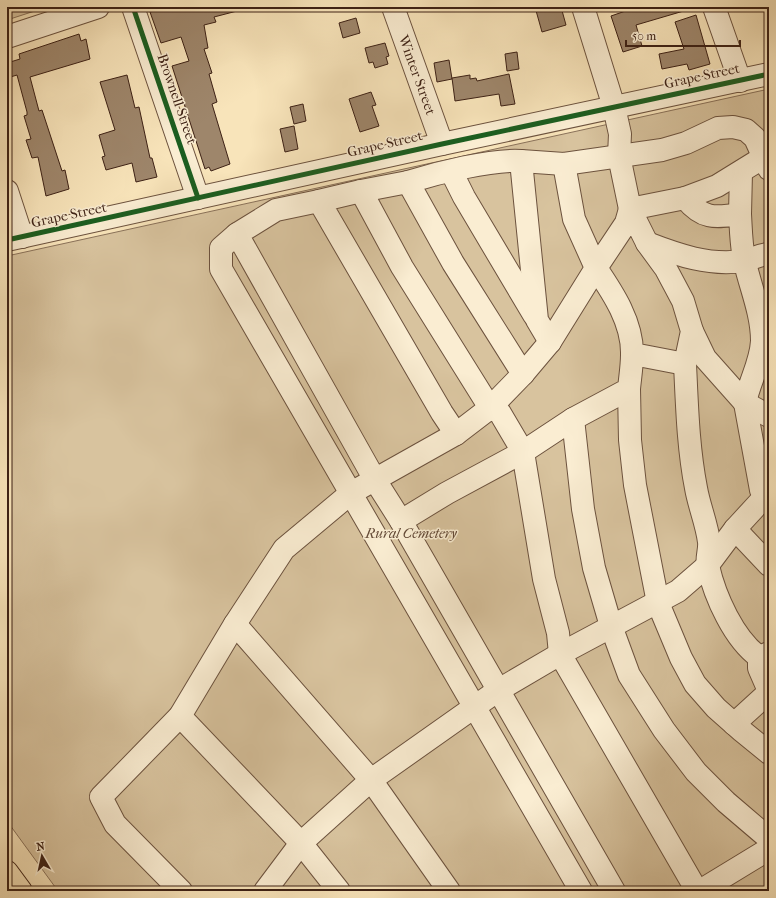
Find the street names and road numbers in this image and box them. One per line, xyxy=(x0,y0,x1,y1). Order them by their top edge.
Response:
street label: Winter Street xyxy=(394,32,439,117)
street label: Brownell Street xyxy=(154,51,200,147)
street label: Grape Street xyxy=(663,60,741,92)
street label: Grape Street xyxy=(346,127,424,161)
street label: Grape Street xyxy=(30,199,108,231)

